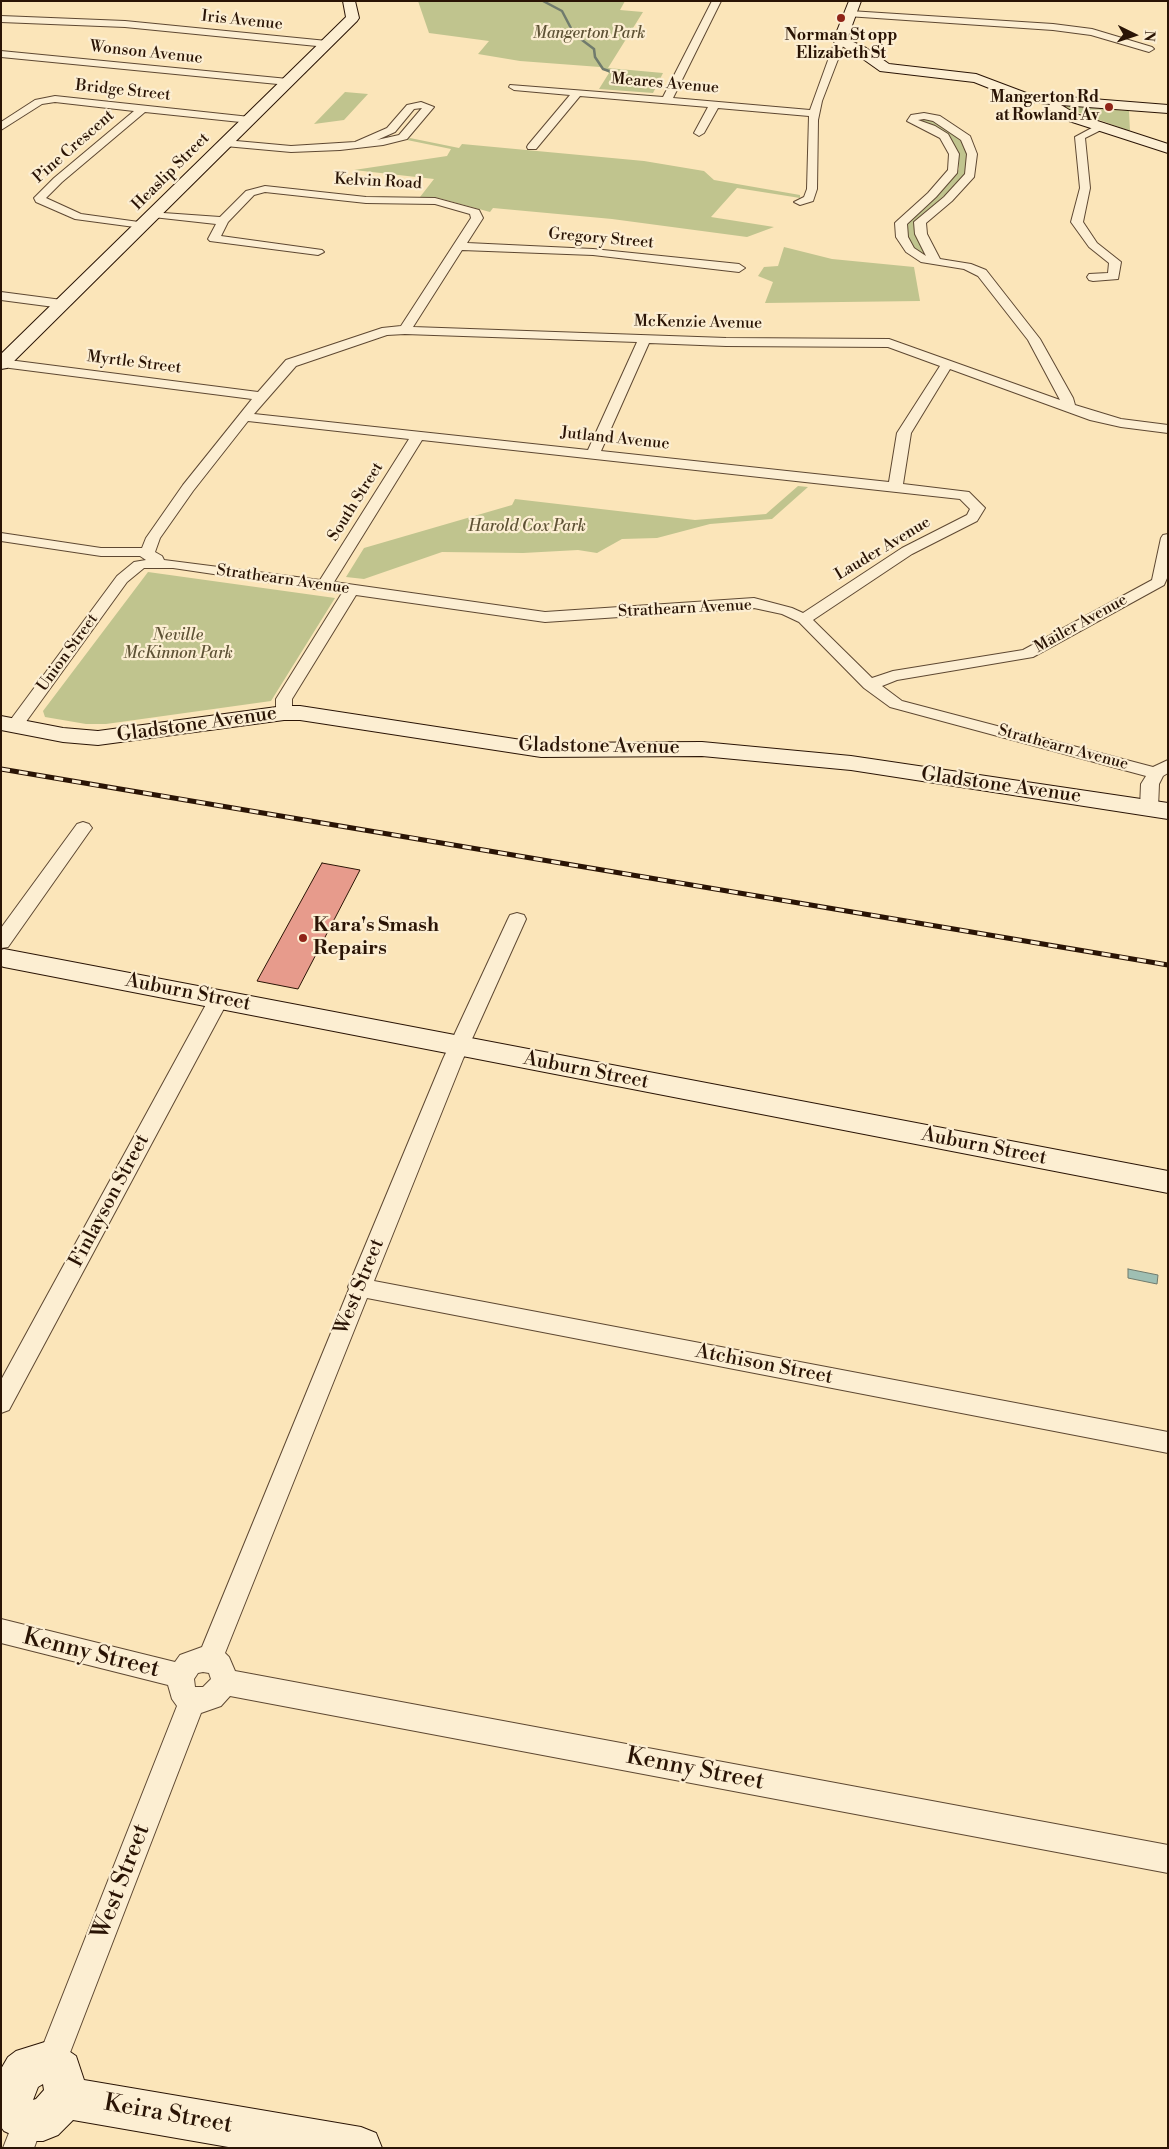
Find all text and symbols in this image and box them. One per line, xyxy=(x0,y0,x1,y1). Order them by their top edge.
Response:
street label: Iris Avenue xyxy=(200,7,284,35)
north arrow xyxy=(1109,10,1159,60)
marker: Norman St opp Elizabeth St xyxy=(835,12,847,24)
park label: Mangerton Park xyxy=(533,24,645,44)
place label: Norman St opp Elizabeth St xyxy=(785,26,897,64)
text: N xyxy=(1140,30,1158,42)
street label: Wonson Avenue xyxy=(89,38,203,68)
street label: Meares Avenue xyxy=(610,70,720,98)
street label: Bridge Street xyxy=(74,76,172,106)
place label: Mangerton Rd at Rowland Av xyxy=(990,88,1099,126)
marker: Mangerton Rd at Rowland Av xyxy=(1103,101,1115,113)
street label: Pine Crescent xyxy=(29,107,119,187)
street label: Heaslip Street xyxy=(128,129,214,215)
street label: Kelvin Road xyxy=(334,170,422,194)
street label: Gregory Street xyxy=(547,225,655,253)
street label: McKenzie Avenue xyxy=(634,312,762,334)
street label: Myrtle Street xyxy=(86,348,182,378)
street label: Jutland Avenue xyxy=(560,424,670,454)
street label: South Street xyxy=(324,459,388,545)
street label: Lauder Avenue xyxy=(832,513,934,585)
park label: Harold Cox Park xyxy=(468,517,586,537)
street label: Strathearn Avenue xyxy=(215,561,351,599)
street label: Mailer Avenue xyxy=(1031,591,1131,657)
street label: Strathearn Avenue xyxy=(618,596,752,622)
street label: Union Street xyxy=(33,610,103,696)
park label: Neville McKinnon Park xyxy=(123,626,233,664)
street label: Gladstone Avenue xyxy=(116,702,278,748)
street label: Strathearn Avenue xyxy=(996,721,1130,775)
street label: Gladstone Avenue xyxy=(518,734,680,760)
street label: Gladstone Avenue xyxy=(920,763,1082,809)
place label: Kara's Smash Repairs xyxy=(313,914,439,961)
marker: Kara's Smash Repairs xyxy=(297,932,309,944)
street label: Auburn Street xyxy=(123,969,253,1017)
street label: Auburn Street xyxy=(521,1047,651,1095)
street label: Auburn Street xyxy=(919,1123,1049,1171)
street label: Finlayson Street xyxy=(65,1130,155,1272)
street label: West Street xyxy=(330,1235,390,1339)
street label: Atchison Street xyxy=(693,1340,835,1390)
street label: Kenny Street xyxy=(20,1623,162,1685)
street label: Kenny Street xyxy=(624,1743,766,1797)
street label: West Street xyxy=(87,1820,157,1944)
street label: Keira Street xyxy=(101,2090,235,2140)

